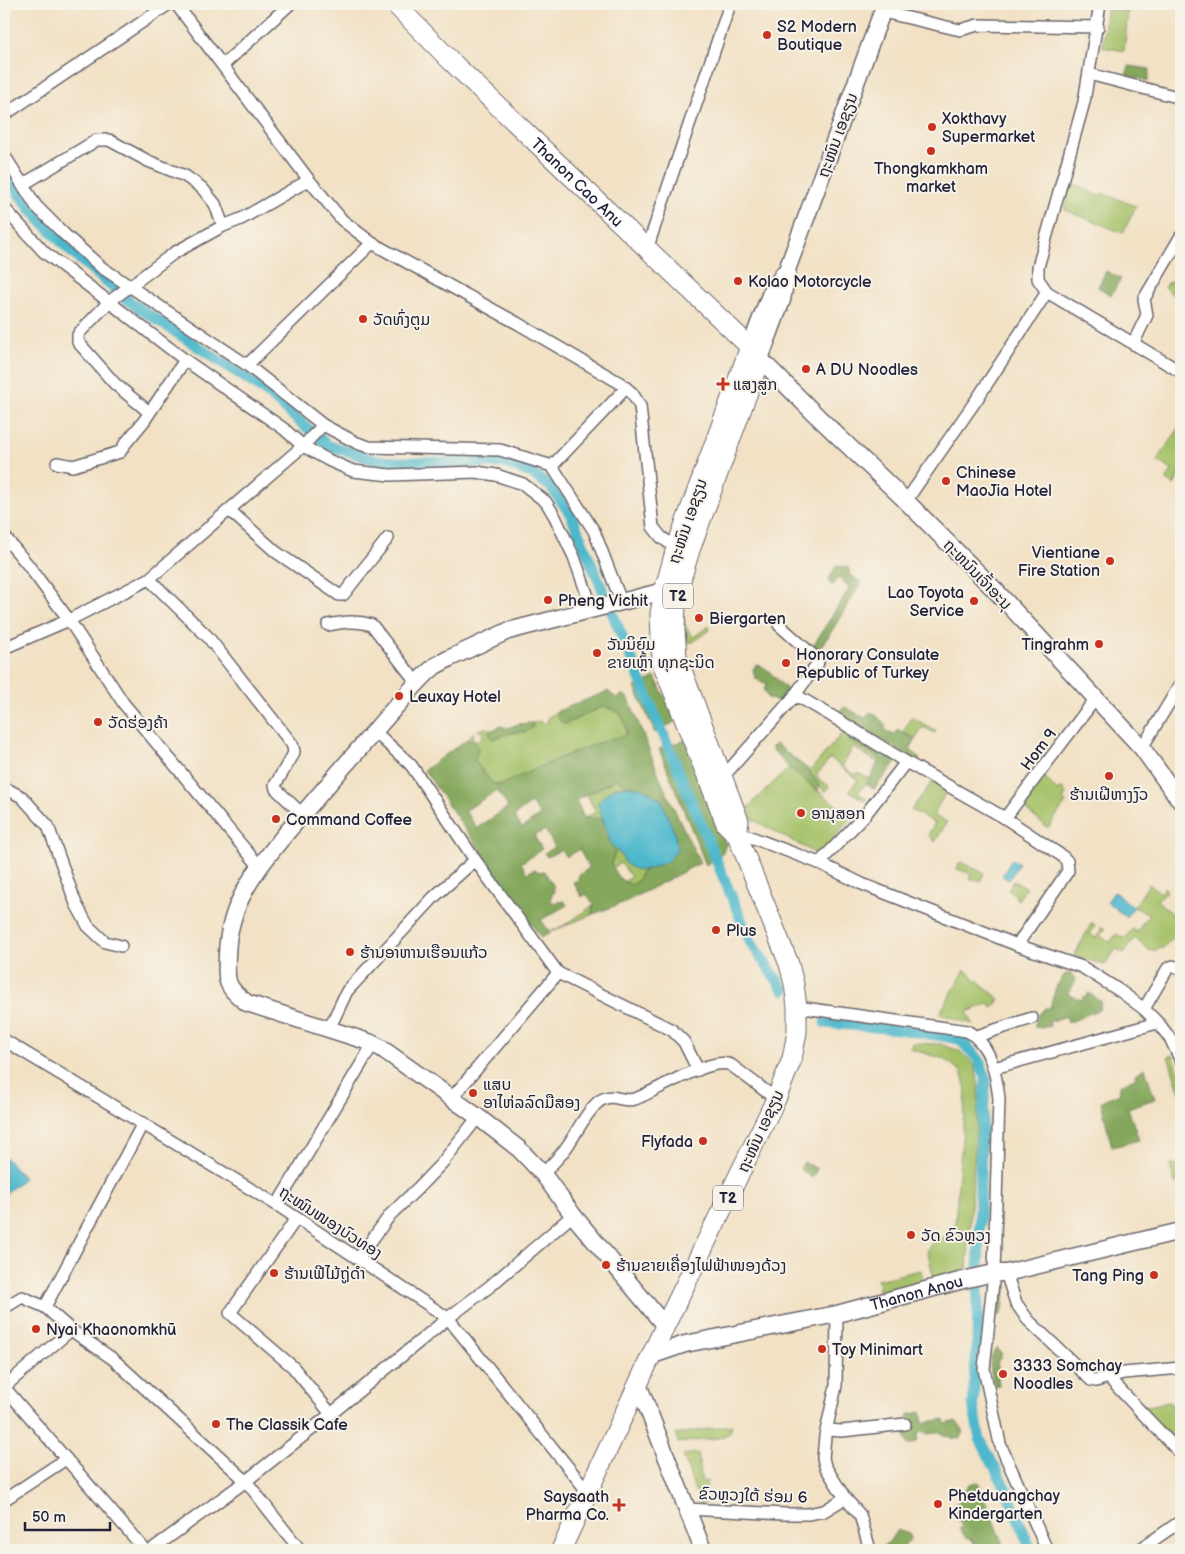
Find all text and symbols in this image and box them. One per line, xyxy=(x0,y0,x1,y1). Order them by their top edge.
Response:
place label: S2 Modern Boutique xyxy=(777,18,857,55)
marker: S2 Modern Boutique xyxy=(761,29,773,41)
street label: ຖະໜົນ ເອຊຽນ xyxy=(814,91,863,180)
place label: Xokthavy Supermarket xyxy=(941,110,1035,147)
marker: Xokthavy Supermarket xyxy=(926,121,938,133)
street label: Thanon Cao Anu xyxy=(526,135,626,232)
marker: Thongkamkham market xyxy=(925,145,937,157)
place label: Thongkamkham market xyxy=(874,160,988,197)
place label: Kolao Motorcycle xyxy=(748,273,872,292)
marker: Kolao Motorcycle xyxy=(732,275,744,287)
place label: ວັດທົ່ງຕູມ xyxy=(373,308,430,330)
marker: ວັດທົ່ງຕູມ xyxy=(357,313,369,325)
place label: A DU Noodles xyxy=(816,361,918,380)
marker: A DU Noodles xyxy=(800,363,812,375)
place label: ແສງສູກ xyxy=(733,376,777,395)
marker: ແສງສູກ xyxy=(717,378,729,390)
place label: Chinese MaoJia Hotel xyxy=(956,464,1052,501)
marker: Chinese MaoJia Hotel xyxy=(940,475,952,487)
street label: ຖະໜົນ ເອຊຽນ xyxy=(665,476,712,567)
street label: ຖະຫນົນເຈົ້າອະນຸ xyxy=(939,534,1017,614)
place label: Vientiane Fire Station xyxy=(1018,544,1101,581)
marker: Vientiane Fire Station xyxy=(1104,555,1116,567)
road number: T2 xyxy=(663,584,693,608)
place label: Lao Toyota Service xyxy=(887,584,965,621)
place label: Pheng Vichit xyxy=(558,592,648,611)
marker: Pheng Vichit xyxy=(542,594,554,606)
marker: Lao Toyota Service xyxy=(968,595,980,607)
place label: Biergarten xyxy=(709,610,786,629)
marker: Biergarten xyxy=(693,612,705,624)
place label: ວັນນິຍົມ ຂາຍເຫຼົ້າ ທຸກຊະນິດ xyxy=(607,636,715,673)
place label: Tingrahm xyxy=(1021,636,1089,655)
marker: Tingrahm xyxy=(1093,638,1105,650)
place label: Honorary Consulate Republic of Turkey xyxy=(796,646,940,683)
marker: ວັນນິຍົມ ຂາຍເຫຼົ້າ ທຸກຊະນິດ xyxy=(591,647,603,659)
marker: Honorary Consulate Republic of Turkey xyxy=(780,657,792,669)
place label: Leuxay Hotel xyxy=(409,688,501,707)
marker: Leuxay Hotel xyxy=(393,690,405,702)
place label: ວັດຮ່ອງຄ້າ xyxy=(108,714,168,733)
marker: ວັດຮ່ອງຄ້າ xyxy=(92,716,104,728)
street label: Hom 9 xyxy=(1017,725,1061,775)
marker: ຮ້ານເຝີຫາງງົວ xyxy=(1103,770,1115,782)
place label: ຮ້ານເຝີຫາງງົວ xyxy=(1070,786,1148,805)
place label: ອານຸສອກ xyxy=(811,805,865,824)
marker: ອານຸສອກ xyxy=(795,807,807,819)
place label: Command Coffee xyxy=(286,811,412,830)
marker: Command Coffee xyxy=(270,813,282,825)
place label: Plus xyxy=(726,922,757,941)
marker: Plus xyxy=(710,924,722,936)
place label: ຮ້ານອາຫານເຮືອນແກ້ວ xyxy=(360,944,488,963)
marker: ຮ້ານອາຫານເຮືອນແກ້ວ xyxy=(344,946,356,958)
place label: ແສບ ອາໄຫ່ລລົດມືສອງ xyxy=(483,1076,580,1113)
marker: ແສບ ອາໄຫ່ລລົດມືສອງ xyxy=(467,1087,479,1099)
street label: ຖະໜົນ ເອຊຽນ xyxy=(734,1087,789,1176)
place label: Flyfada xyxy=(641,1133,693,1152)
marker: Flyfada xyxy=(697,1135,709,1147)
street label: ຖະໜົນໜອງບົວທອງ xyxy=(275,1183,385,1264)
road number: T2 xyxy=(713,1186,743,1210)
place label: ວັດ ຂົວຫຼວງ xyxy=(921,1227,991,1246)
marker: ວັດ ຂົວຫຼວງ xyxy=(905,1229,917,1241)
place label: ຮ້ານຂາຍເຄື່ອງໄຟຟ້າໜອງດ້ວງ xyxy=(616,1253,786,1276)
marker: ຮ້ານຂາຍເຄື່ອງໄຟຟ້າໜອງດ້ວງ xyxy=(600,1259,612,1271)
place label: ຮ້ານເຟີໄມ້ຖູ່ດຳ xyxy=(284,1265,365,1284)
marker: ຮ້ານເຟີໄມ້ຖູ່ດຳ xyxy=(268,1267,280,1279)
place label: Tang Ping xyxy=(1072,1267,1144,1286)
marker: Tang Ping xyxy=(1148,1269,1160,1281)
street label: Thanon Anou xyxy=(868,1272,965,1316)
place label: Nyai Khaonomkhū xyxy=(46,1321,176,1340)
marker: Nyai Khaonomkhū xyxy=(30,1323,42,1335)
place label: Toy Minimart xyxy=(832,1341,923,1360)
marker: Toy Minimart xyxy=(816,1343,828,1355)
place label: 3333 Somchay Noodles xyxy=(1013,1357,1123,1394)
marker: 3333 Somchay Noodles xyxy=(997,1368,1009,1380)
place label: The Classik Cafe xyxy=(226,1416,348,1435)
marker: The Classik Cafe xyxy=(210,1418,222,1430)
street label: ຂົວຫຼວງໃຕ້ ຮ່ອມ 6 xyxy=(698,1485,808,1508)
place label: Phetduangchay Kindergarten xyxy=(948,1487,1061,1524)
place label: Saysaath Pharma Co. xyxy=(526,1488,609,1525)
marker: Phetduangchay Kindergarten xyxy=(932,1498,944,1510)
scale bar xyxy=(25,1499,110,1531)
marker: Saysaath Pharma Co. xyxy=(613,1499,625,1511)
text: 50 m xyxy=(32,1508,66,1527)

